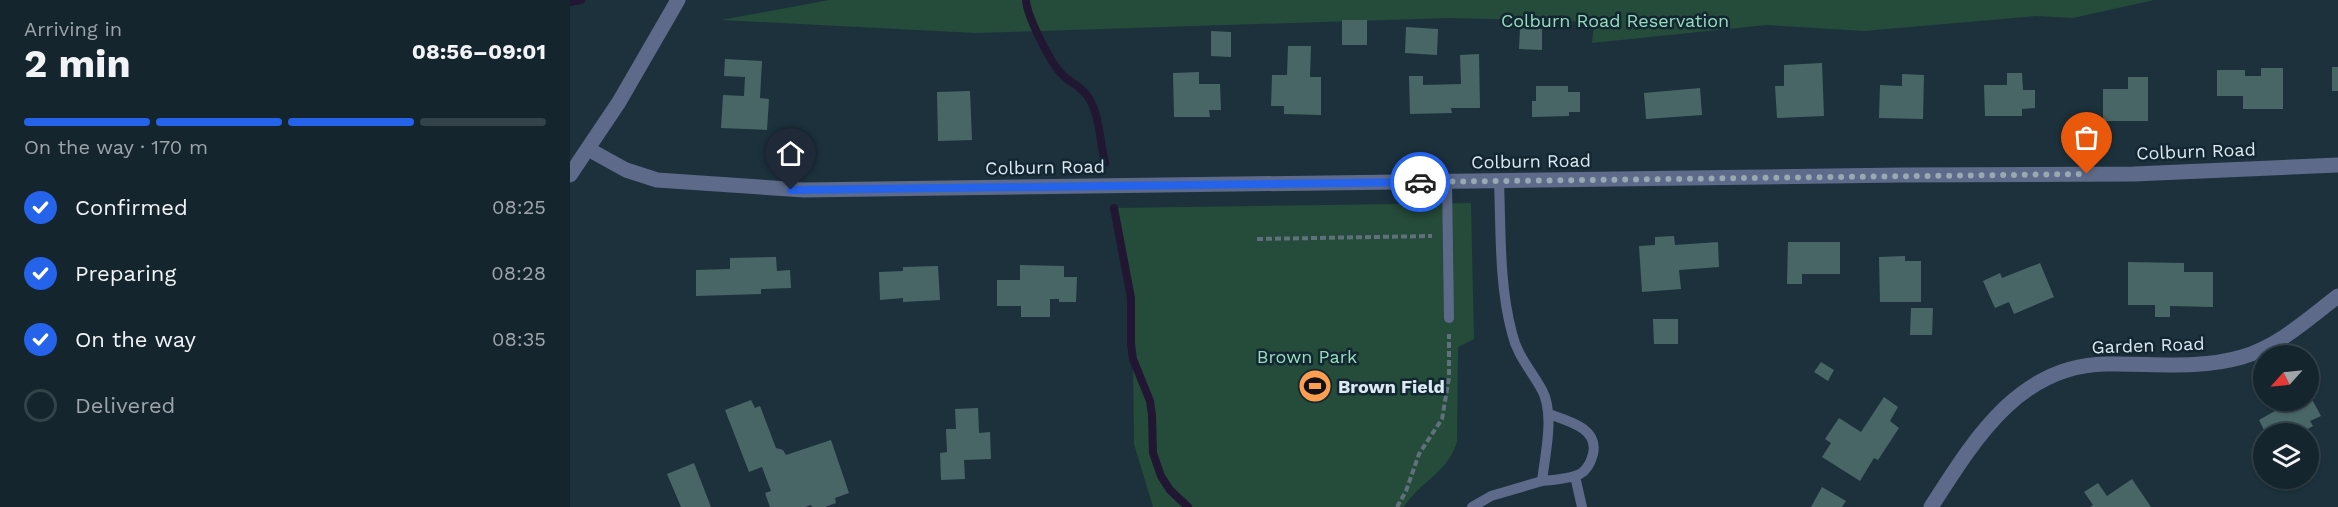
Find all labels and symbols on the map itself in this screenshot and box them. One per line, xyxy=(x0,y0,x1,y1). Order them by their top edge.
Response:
park label: Colburn Road Reservation xyxy=(1501,10,1729,31)
pin xyxy=(2061,112,2112,174)
pin xyxy=(765,128,816,190)
street label: Colburn Road xyxy=(2136,138,2256,164)
street label: Colburn Road xyxy=(1471,149,1591,173)
courier xyxy=(1390,152,1450,212)
street label: Colburn Road xyxy=(985,155,1105,179)
street label: Garden Road xyxy=(2091,333,2205,357)
north arrow xyxy=(2253,345,2319,411)
park label: Brown Park xyxy=(1257,346,1357,367)
sports icon: Brown Field xyxy=(1297,368,1333,404)
place label: Brown Field xyxy=(1338,376,1445,397)

